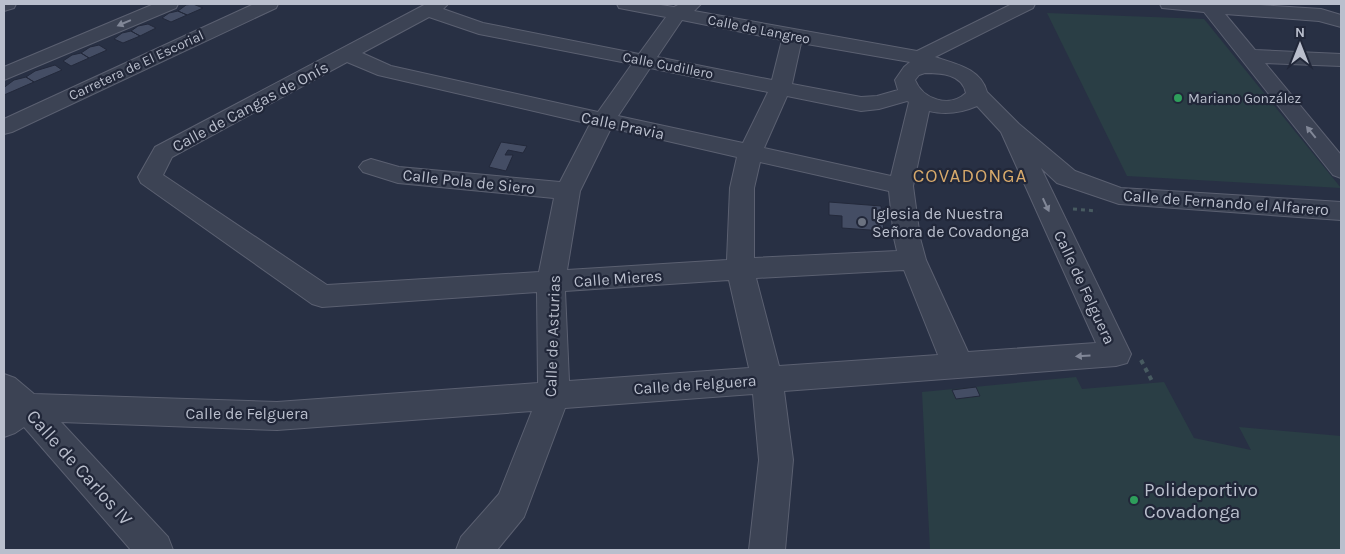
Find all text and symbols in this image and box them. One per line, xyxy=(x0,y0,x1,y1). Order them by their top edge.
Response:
street label: Calle de Langreo xyxy=(706,11,812,48)
one-way arrow xyxy=(117,19,131,27)
north arrow xyxy=(1275,20,1325,70)
text: N xyxy=(1295,24,1305,41)
street label: Carretera de El Escorial xyxy=(66,27,206,104)
street label: Calle Cudillero xyxy=(621,48,715,83)
street label: Calle de Cangas de Onís xyxy=(169,57,332,156)
place label: Mariano González xyxy=(1188,90,1301,107)
marker: Mariano González xyxy=(1172,92,1184,104)
street label: Calle Pravia xyxy=(580,107,666,144)
one-way arrow xyxy=(1305,126,1316,139)
street label: Calle Pola de Siero xyxy=(402,165,536,198)
district label: COVADONGA xyxy=(913,165,1027,187)
street label: Calle de Fernando el Alfarero xyxy=(1122,186,1329,219)
one-way arrow xyxy=(1042,198,1050,212)
place label: Iglesia de Nuestra Señora de Covadonga xyxy=(872,204,1029,241)
marker: Iglesia de Nuestra Señora de Covadonga xyxy=(856,216,868,228)
street label: Calle de Felguera xyxy=(1050,227,1119,347)
street label: Calle Mieres xyxy=(573,266,663,291)
street label: Calle de Asturias xyxy=(541,275,564,397)
one-way arrow xyxy=(1075,353,1091,361)
street label: Calle de Felguera xyxy=(633,371,757,398)
street label: Calle de Felguera xyxy=(185,404,309,423)
street label: Calle de Carlos IV xyxy=(22,405,137,530)
place label: Polideportivo Covadonga xyxy=(1144,479,1258,523)
marker: Polideportivo Covadonga xyxy=(1128,494,1140,506)

